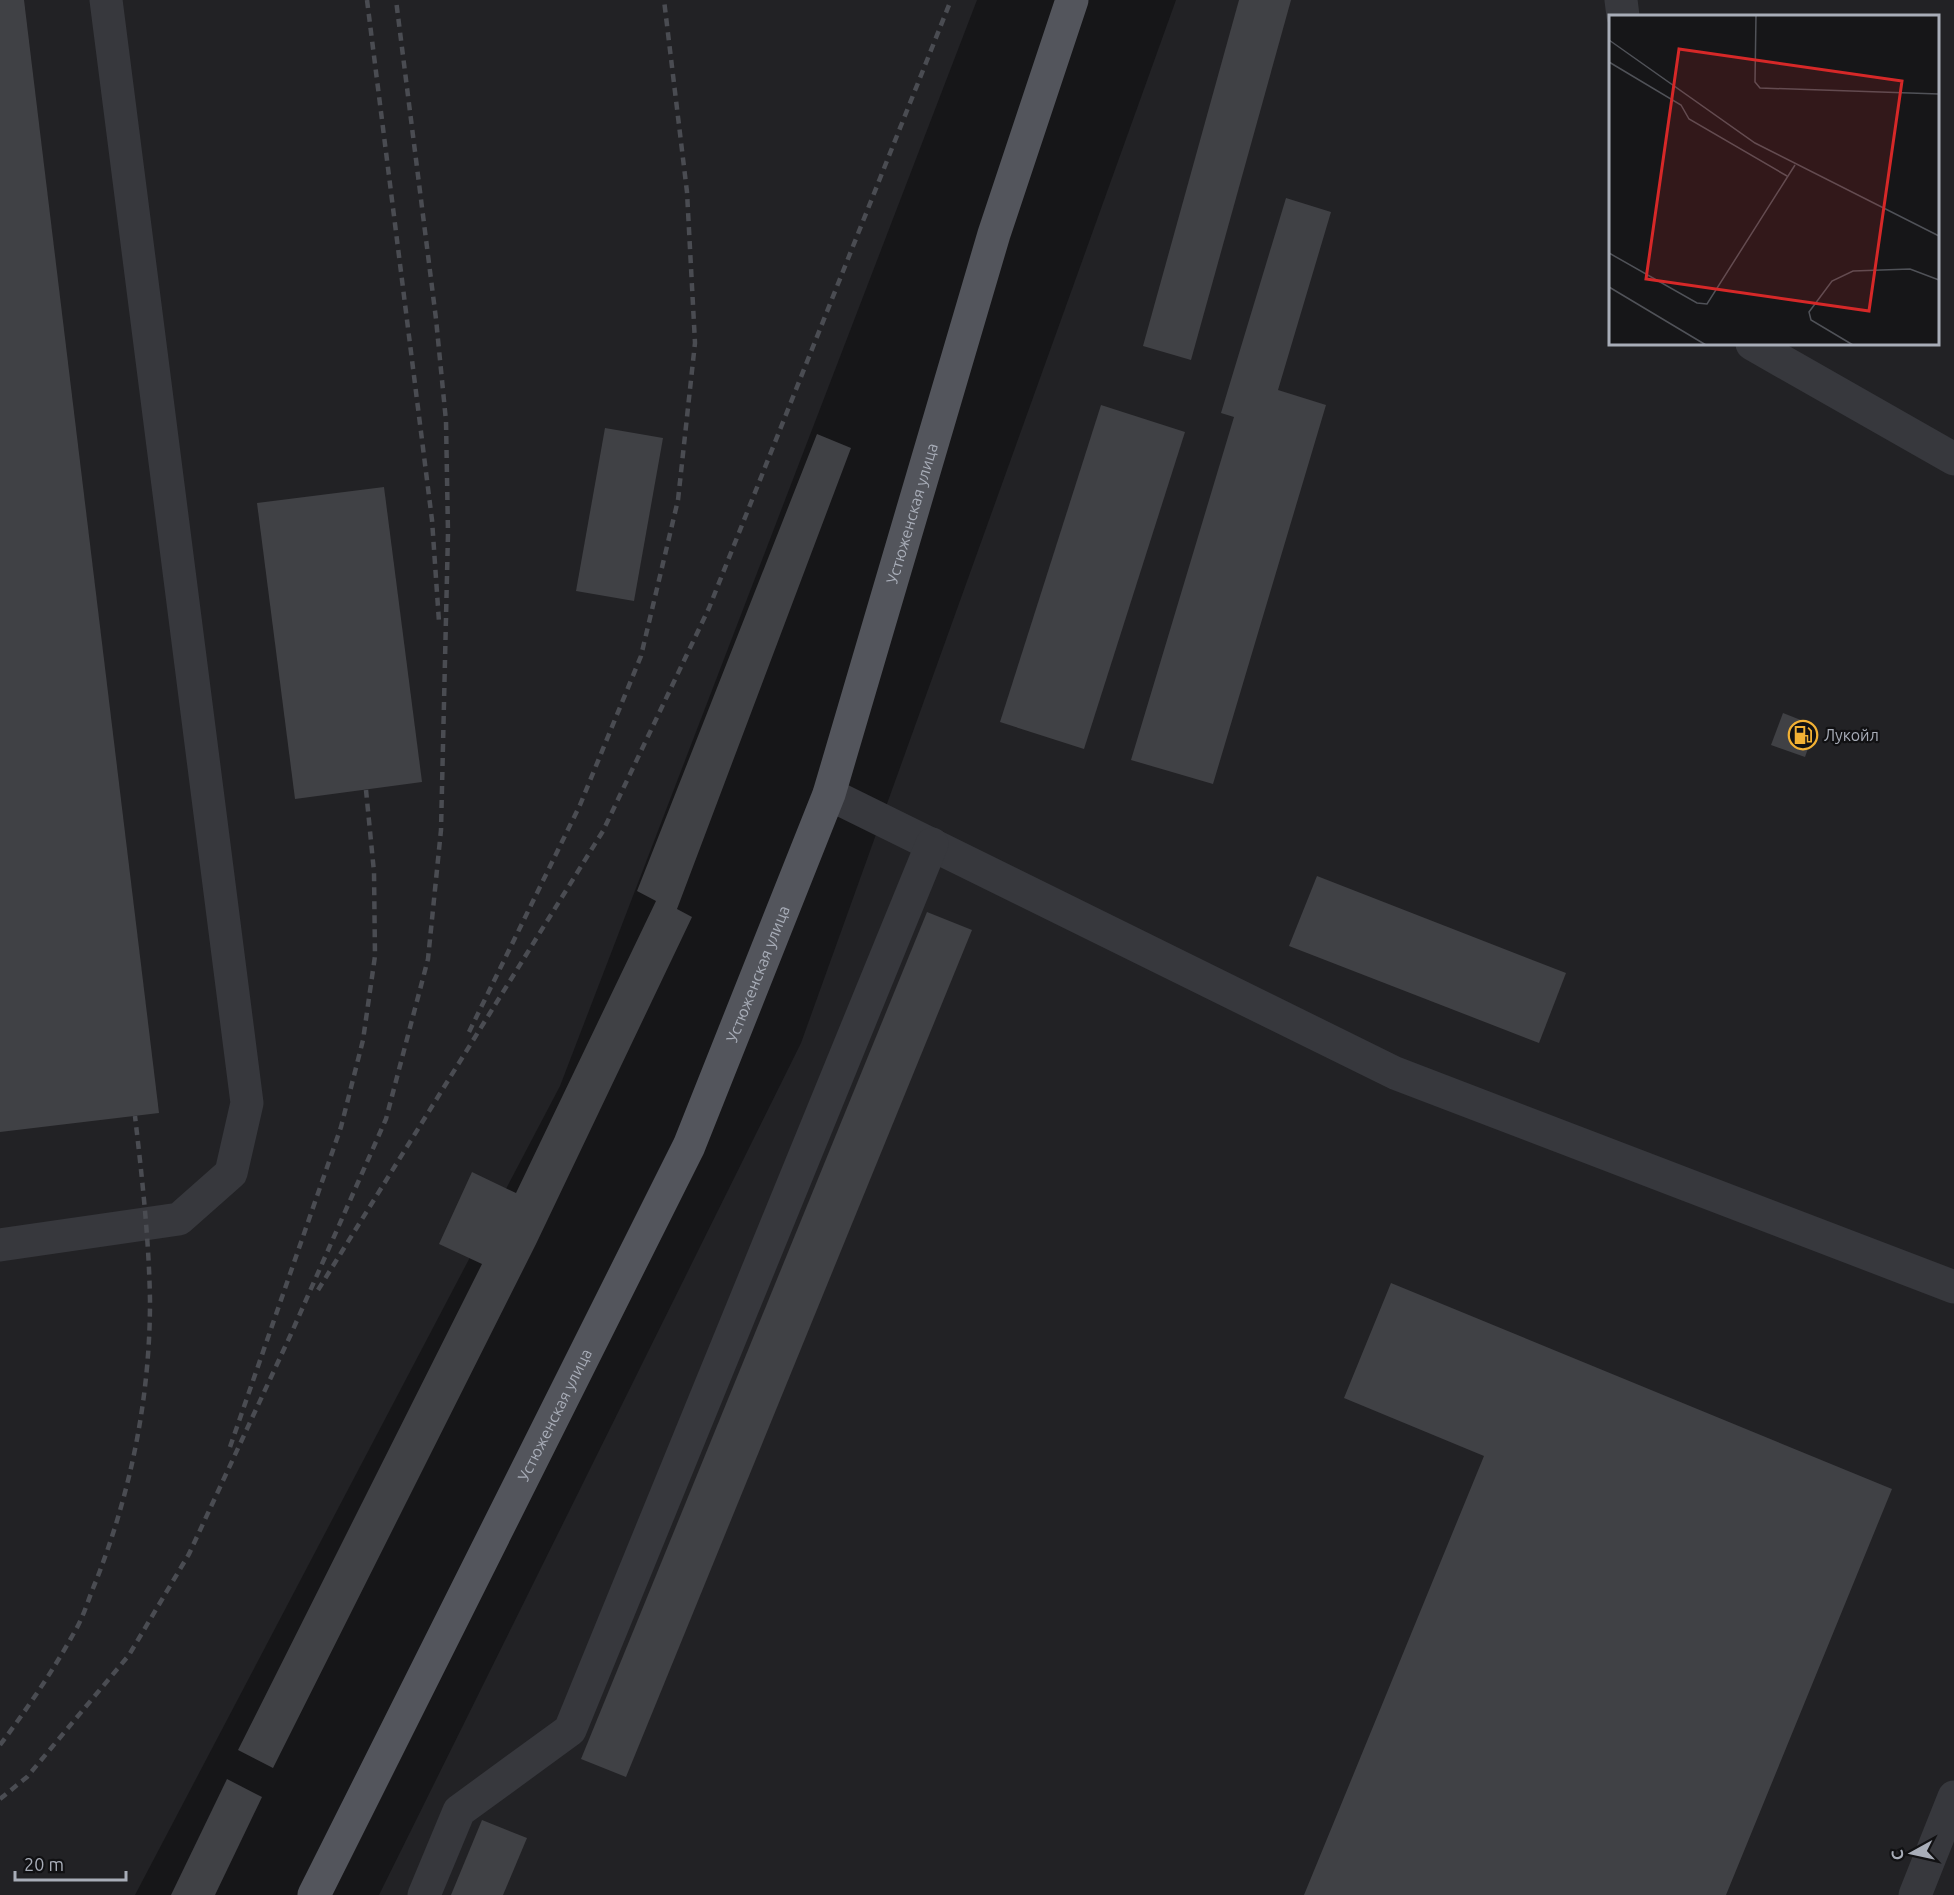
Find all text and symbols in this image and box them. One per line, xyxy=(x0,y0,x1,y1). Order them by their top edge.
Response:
inset map xyxy=(1609,15,1939,345)
street label: Устюженская улица xyxy=(882,441,941,586)
fuel station icon: Лукойл xyxy=(1787,719,1819,751)
place label: Лукойл xyxy=(1824,726,1879,744)
street label: Устюженская улица xyxy=(722,903,793,1045)
street label: Устюженская улица xyxy=(514,1346,595,1484)
north arrow xyxy=(1882,1823,1942,1883)
scale bar xyxy=(15,1844,126,1882)
text: С xyxy=(1888,1849,1907,1861)
text: 20 m xyxy=(24,1854,64,1874)

